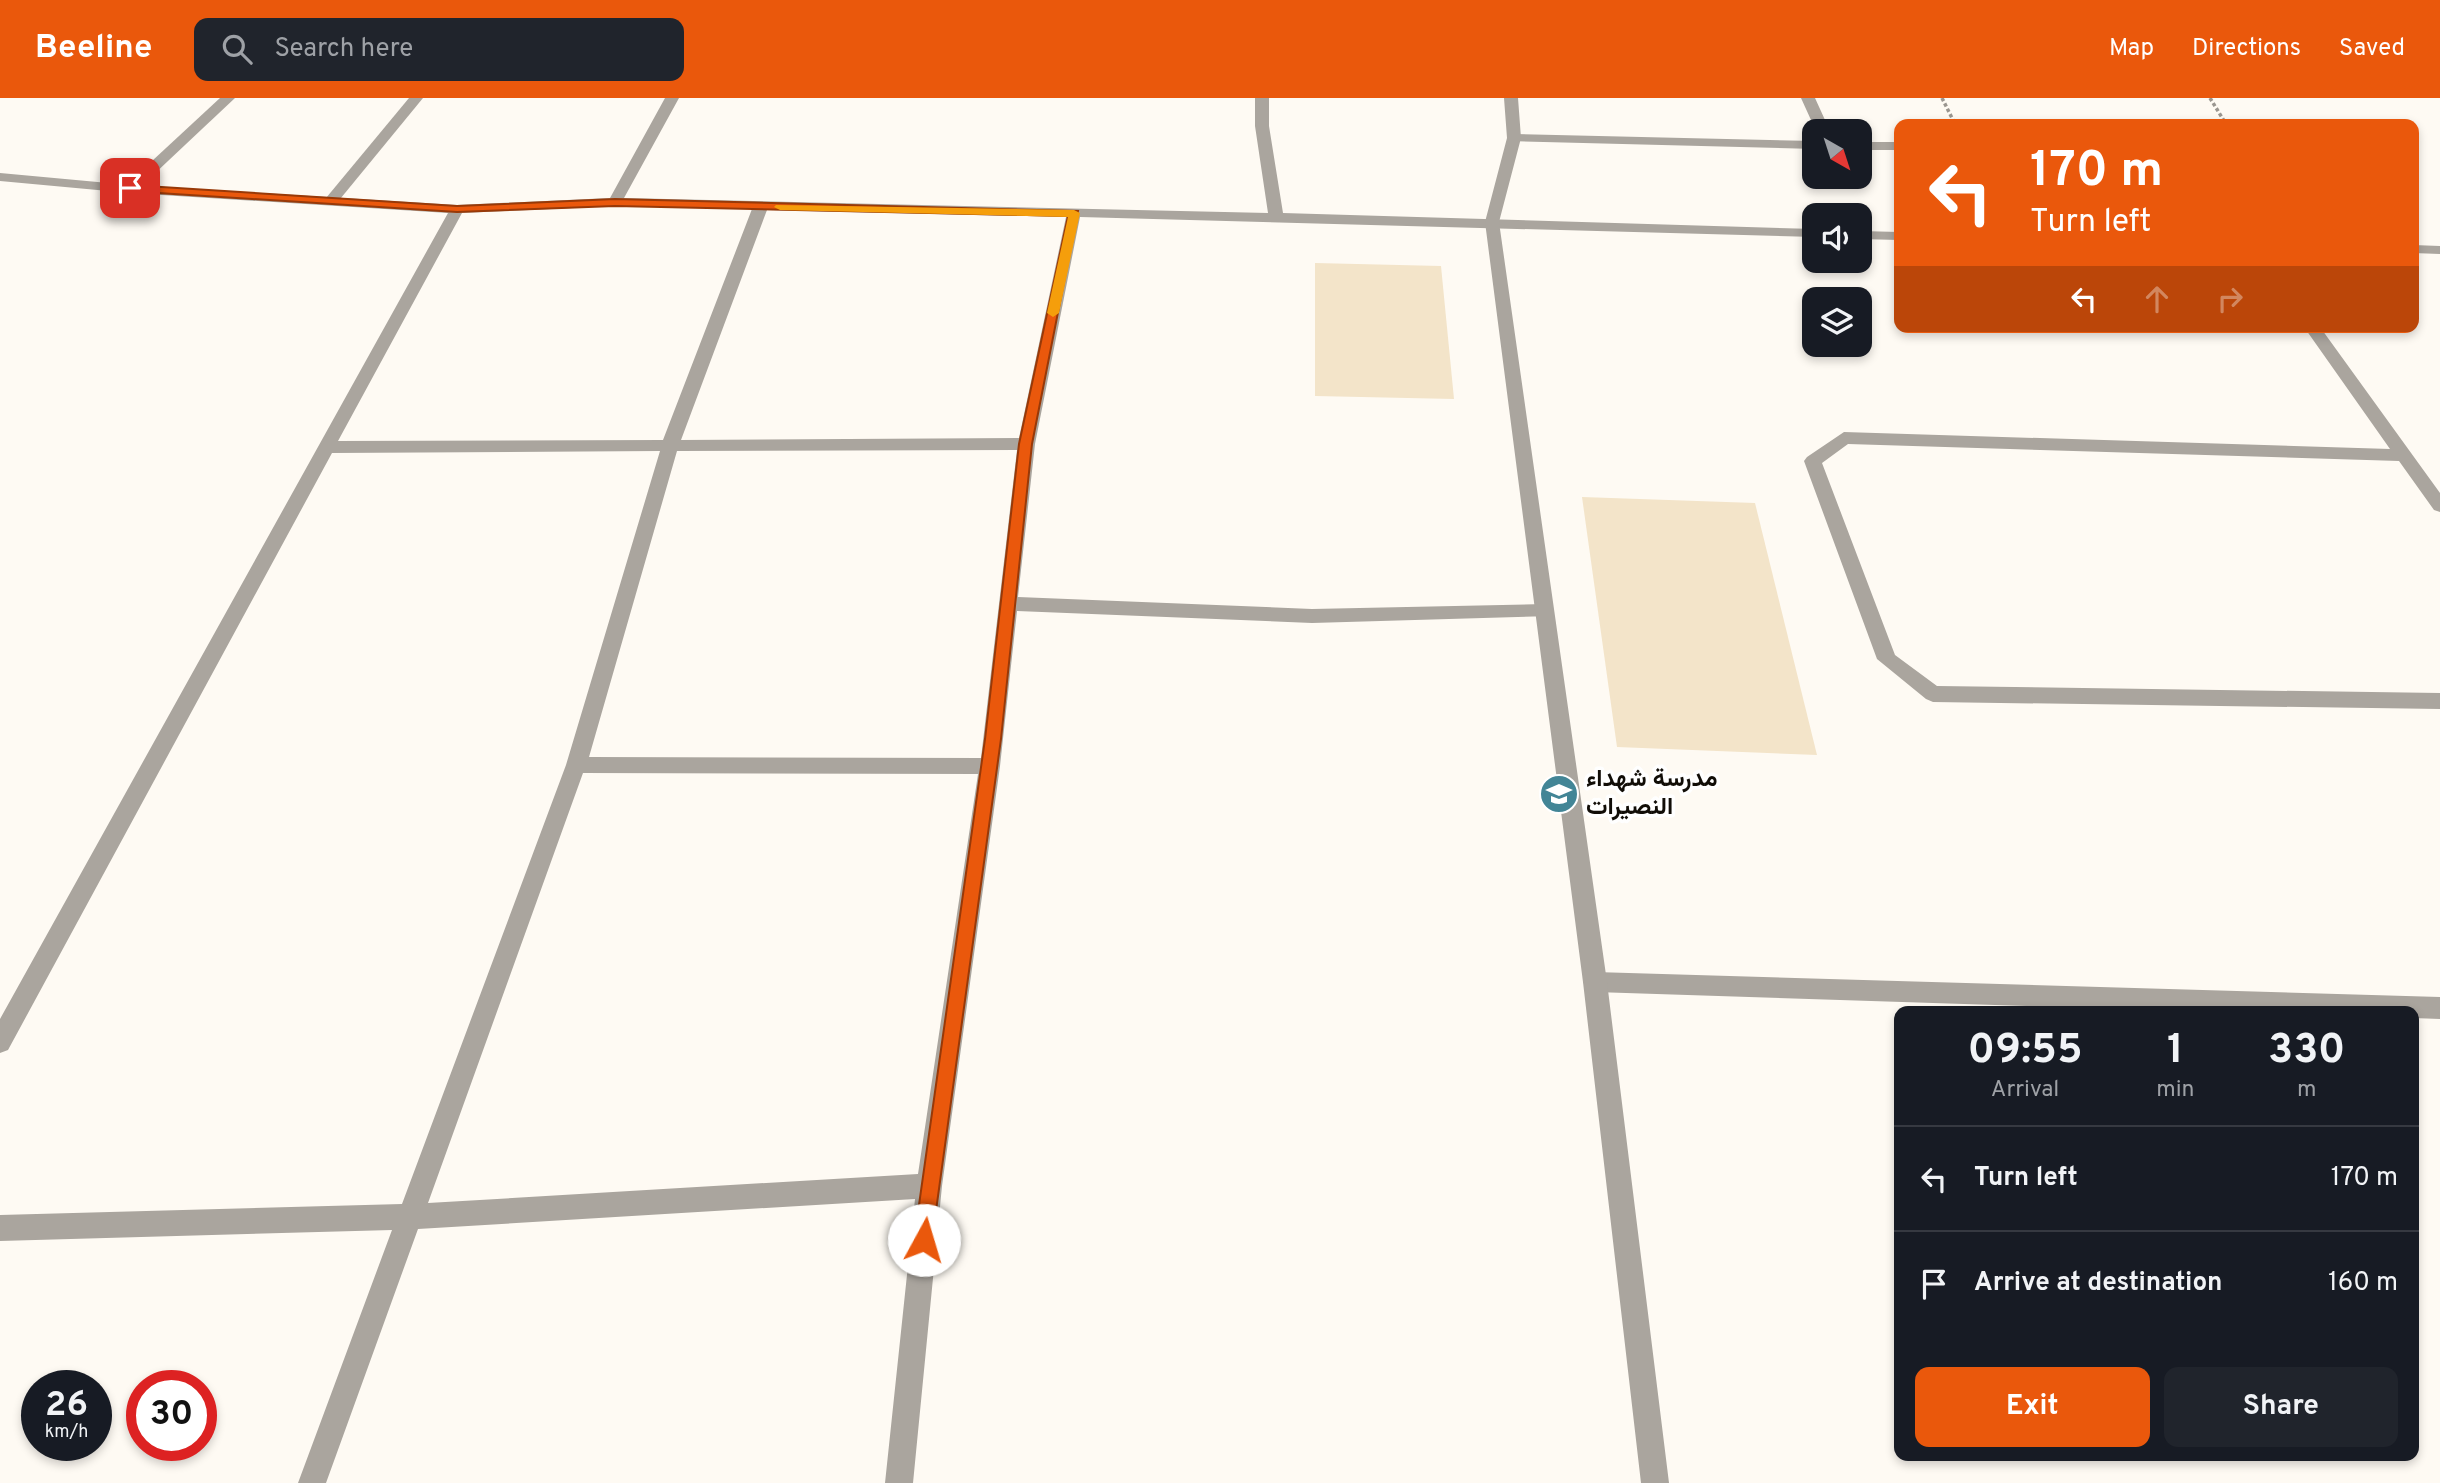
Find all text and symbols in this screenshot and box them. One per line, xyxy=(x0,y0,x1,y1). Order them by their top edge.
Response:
search box xyxy=(194,18,684,81)
text: Beeline xyxy=(35,28,152,70)
icon: search xyxy=(218,30,256,68)
text: Search here xyxy=(274,33,413,66)
text: Map xyxy=(2109,34,2154,64)
text: Directions xyxy=(2192,34,2301,64)
text: Saved xyxy=(2339,34,2405,64)
north arrow xyxy=(1802,119,1872,189)
map controls xyxy=(1802,119,1872,357)
text: 170 m xyxy=(2030,142,2163,204)
icon: left xyxy=(1915,147,2006,238)
pin xyxy=(100,158,160,218)
icon: arrive xyxy=(111,169,149,207)
button: sound xyxy=(1802,203,1872,273)
text: Turn left xyxy=(2030,203,2151,243)
icon: left xyxy=(2065,280,2103,318)
icon: ahead xyxy=(2138,280,2176,318)
icon: right xyxy=(2211,280,2249,318)
button: layers xyxy=(1802,287,1872,357)
place label: مدرسة شهداء النصيرات xyxy=(1586,765,1717,823)
school or university icon: مدرسة شهداء النصيرات xyxy=(1538,773,1580,815)
text: 09:55 xyxy=(1968,1025,2083,1078)
text: 1 xyxy=(2167,1025,2184,1078)
text: 330 xyxy=(2268,1025,2345,1078)
text: Arrival xyxy=(1991,1076,2059,1105)
text: min xyxy=(2156,1076,2194,1105)
text: m xyxy=(2297,1076,2316,1105)
icon: left xyxy=(1915,1160,1953,1198)
text: Turn left xyxy=(1974,1162,2078,1195)
text: 170 m xyxy=(2331,1162,2398,1195)
position arrow xyxy=(887,1203,961,1277)
icon: arrive xyxy=(1915,1265,1953,1303)
text: Arrive at destination xyxy=(1974,1267,2222,1300)
text: 160 m xyxy=(2328,1267,2398,1300)
button: Exit xyxy=(1915,1367,2150,1447)
button: Share xyxy=(2164,1367,2398,1447)
speed limit sign: 30 xyxy=(126,1370,217,1461)
text: 26 xyxy=(45,1384,88,1428)
text: km/h xyxy=(45,1421,88,1444)

